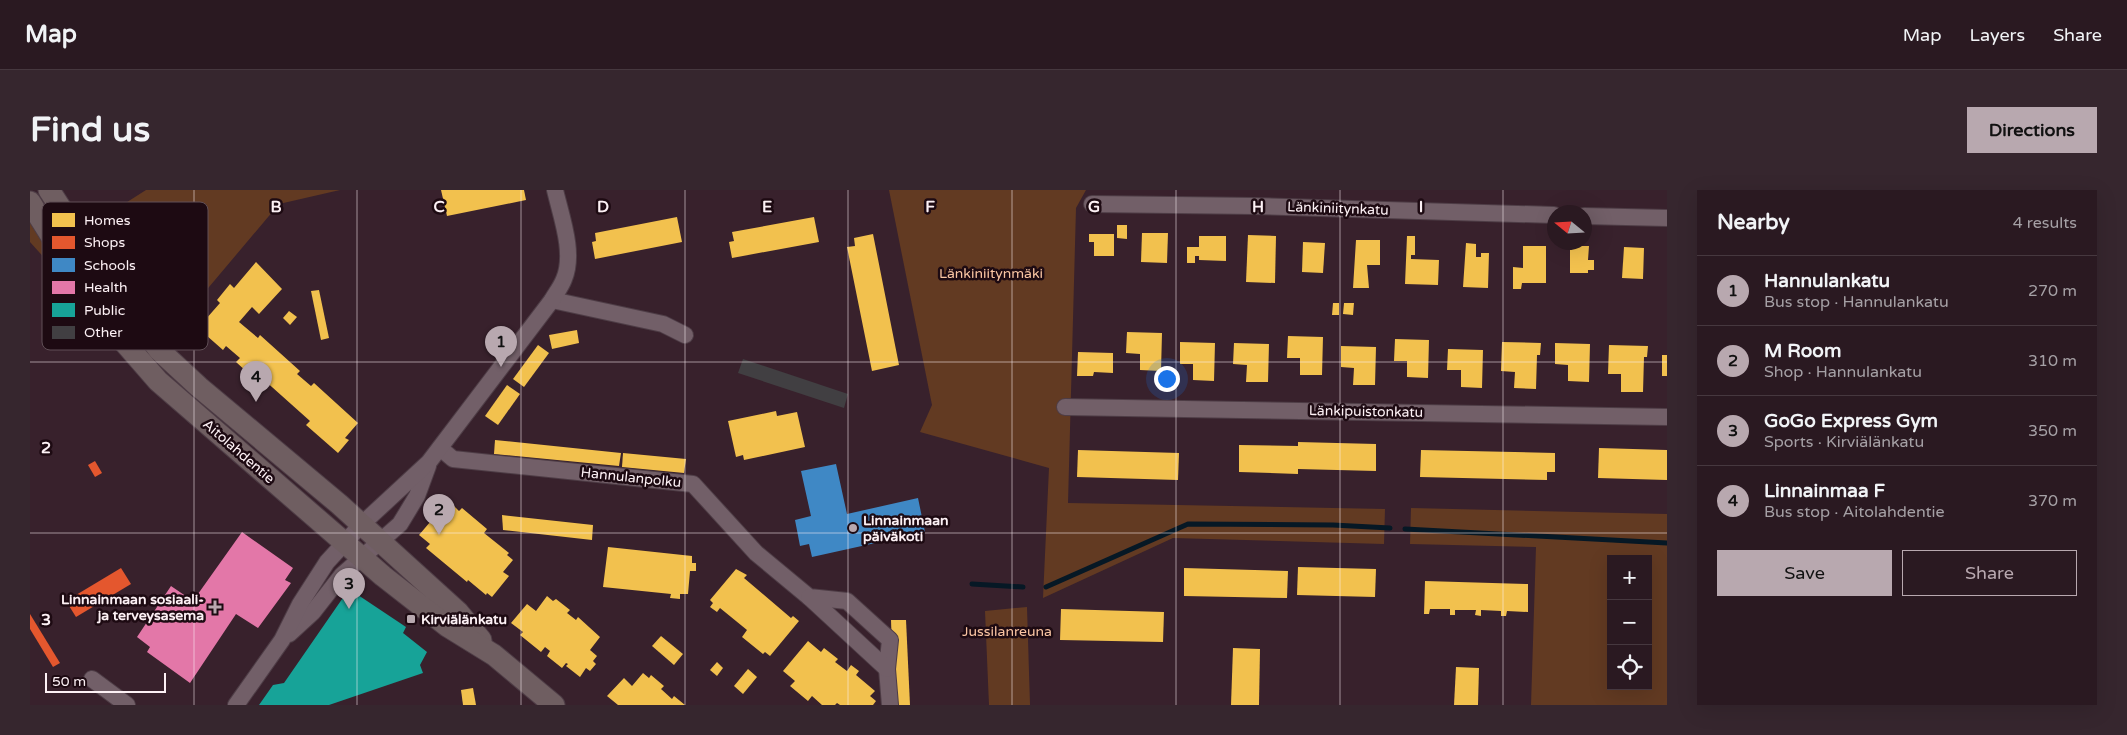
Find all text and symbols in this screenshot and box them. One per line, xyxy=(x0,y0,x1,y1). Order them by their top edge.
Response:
text: Map xyxy=(25,20,77,49)
text: Map xyxy=(1903,24,1942,46)
text: Layers xyxy=(1970,24,2025,46)
text: Share xyxy=(2053,24,2102,46)
button: Directions xyxy=(1967,107,2097,153)
text: Find us xyxy=(30,109,150,151)
text: B xyxy=(270,197,282,217)
text: C xyxy=(433,197,445,217)
text: D xyxy=(597,197,609,217)
text: E xyxy=(762,197,772,217)
text: F xyxy=(925,197,935,217)
text: G xyxy=(1088,197,1100,217)
text: H xyxy=(1252,197,1264,217)
text: I xyxy=(1419,197,1423,217)
street label: Länkiniitynkatu xyxy=(1287,198,1389,219)
legend xyxy=(42,202,208,350)
north arrow xyxy=(1547,205,1592,250)
text: Nearby xyxy=(1717,210,1790,235)
text: Homes xyxy=(84,212,131,229)
text: 4 results xyxy=(2013,213,2077,233)
text: Shops xyxy=(84,234,125,251)
text: Schools xyxy=(84,257,136,274)
park label: Länkiniitynmäki xyxy=(939,265,1043,282)
text: Hannulankatu xyxy=(1764,270,1890,292)
text: Health xyxy=(84,279,128,296)
text: 1 xyxy=(1728,281,1738,301)
text: 270 m xyxy=(2028,281,2077,301)
text: Bus stop · Hannulankatu xyxy=(1764,292,1949,312)
text: Public xyxy=(84,302,125,319)
text: Other xyxy=(84,324,123,341)
pin: 1 xyxy=(485,326,517,367)
text: M Room xyxy=(1764,340,1841,362)
text: 2 xyxy=(1728,351,1738,371)
text: 310 m xyxy=(2028,351,2077,371)
pin: 4 xyxy=(240,361,272,402)
text: Shop · Hannulankatu xyxy=(1764,362,1922,382)
your location xyxy=(1154,366,1180,392)
street label: Länkipuistonkatu xyxy=(1309,402,1423,421)
text: GoGo Express Gym xyxy=(1764,410,1938,432)
street label: Aitolahdentie xyxy=(199,416,278,487)
text: 3 xyxy=(1728,421,1738,441)
text: 350 m xyxy=(2028,421,2077,441)
text: Sports · Kirviälänkatu xyxy=(1764,432,1924,452)
text: 2 xyxy=(41,438,51,458)
street label: Hannulanpolku xyxy=(580,464,682,491)
text: Linnainmaa F xyxy=(1764,480,1885,502)
text: 4 xyxy=(1728,491,1738,511)
text: 370 m xyxy=(2028,491,2077,511)
pin: 2 xyxy=(423,494,455,535)
text: Bus stop · Aitolahdentie xyxy=(1764,502,1945,522)
place label: Linnainmaan päiväkoti xyxy=(863,512,949,545)
marker: Linnainmaan päiväkoti xyxy=(847,522,859,534)
button: Save xyxy=(1717,550,1892,596)
button: Share xyxy=(1902,550,2077,596)
map controls xyxy=(1607,555,1652,690)
button: + xyxy=(1607,555,1652,600)
pin: 3 xyxy=(333,568,365,609)
place label: Linnainmaan sosiaali- ja terveysasema xyxy=(61,591,204,624)
marker: Linnainmaan sosiaali- ja terveysasema xyxy=(208,600,222,614)
button: − xyxy=(1607,600,1652,645)
text: 3 xyxy=(41,610,51,630)
place label: Kirviälänkatu xyxy=(421,611,507,628)
marker: Kirviälänkatu xyxy=(405,613,417,625)
park label: Jussilanreuna xyxy=(962,623,1052,640)
button: locate xyxy=(1607,645,1652,690)
scale bar xyxy=(45,670,166,693)
text: 50 m xyxy=(52,673,86,690)

